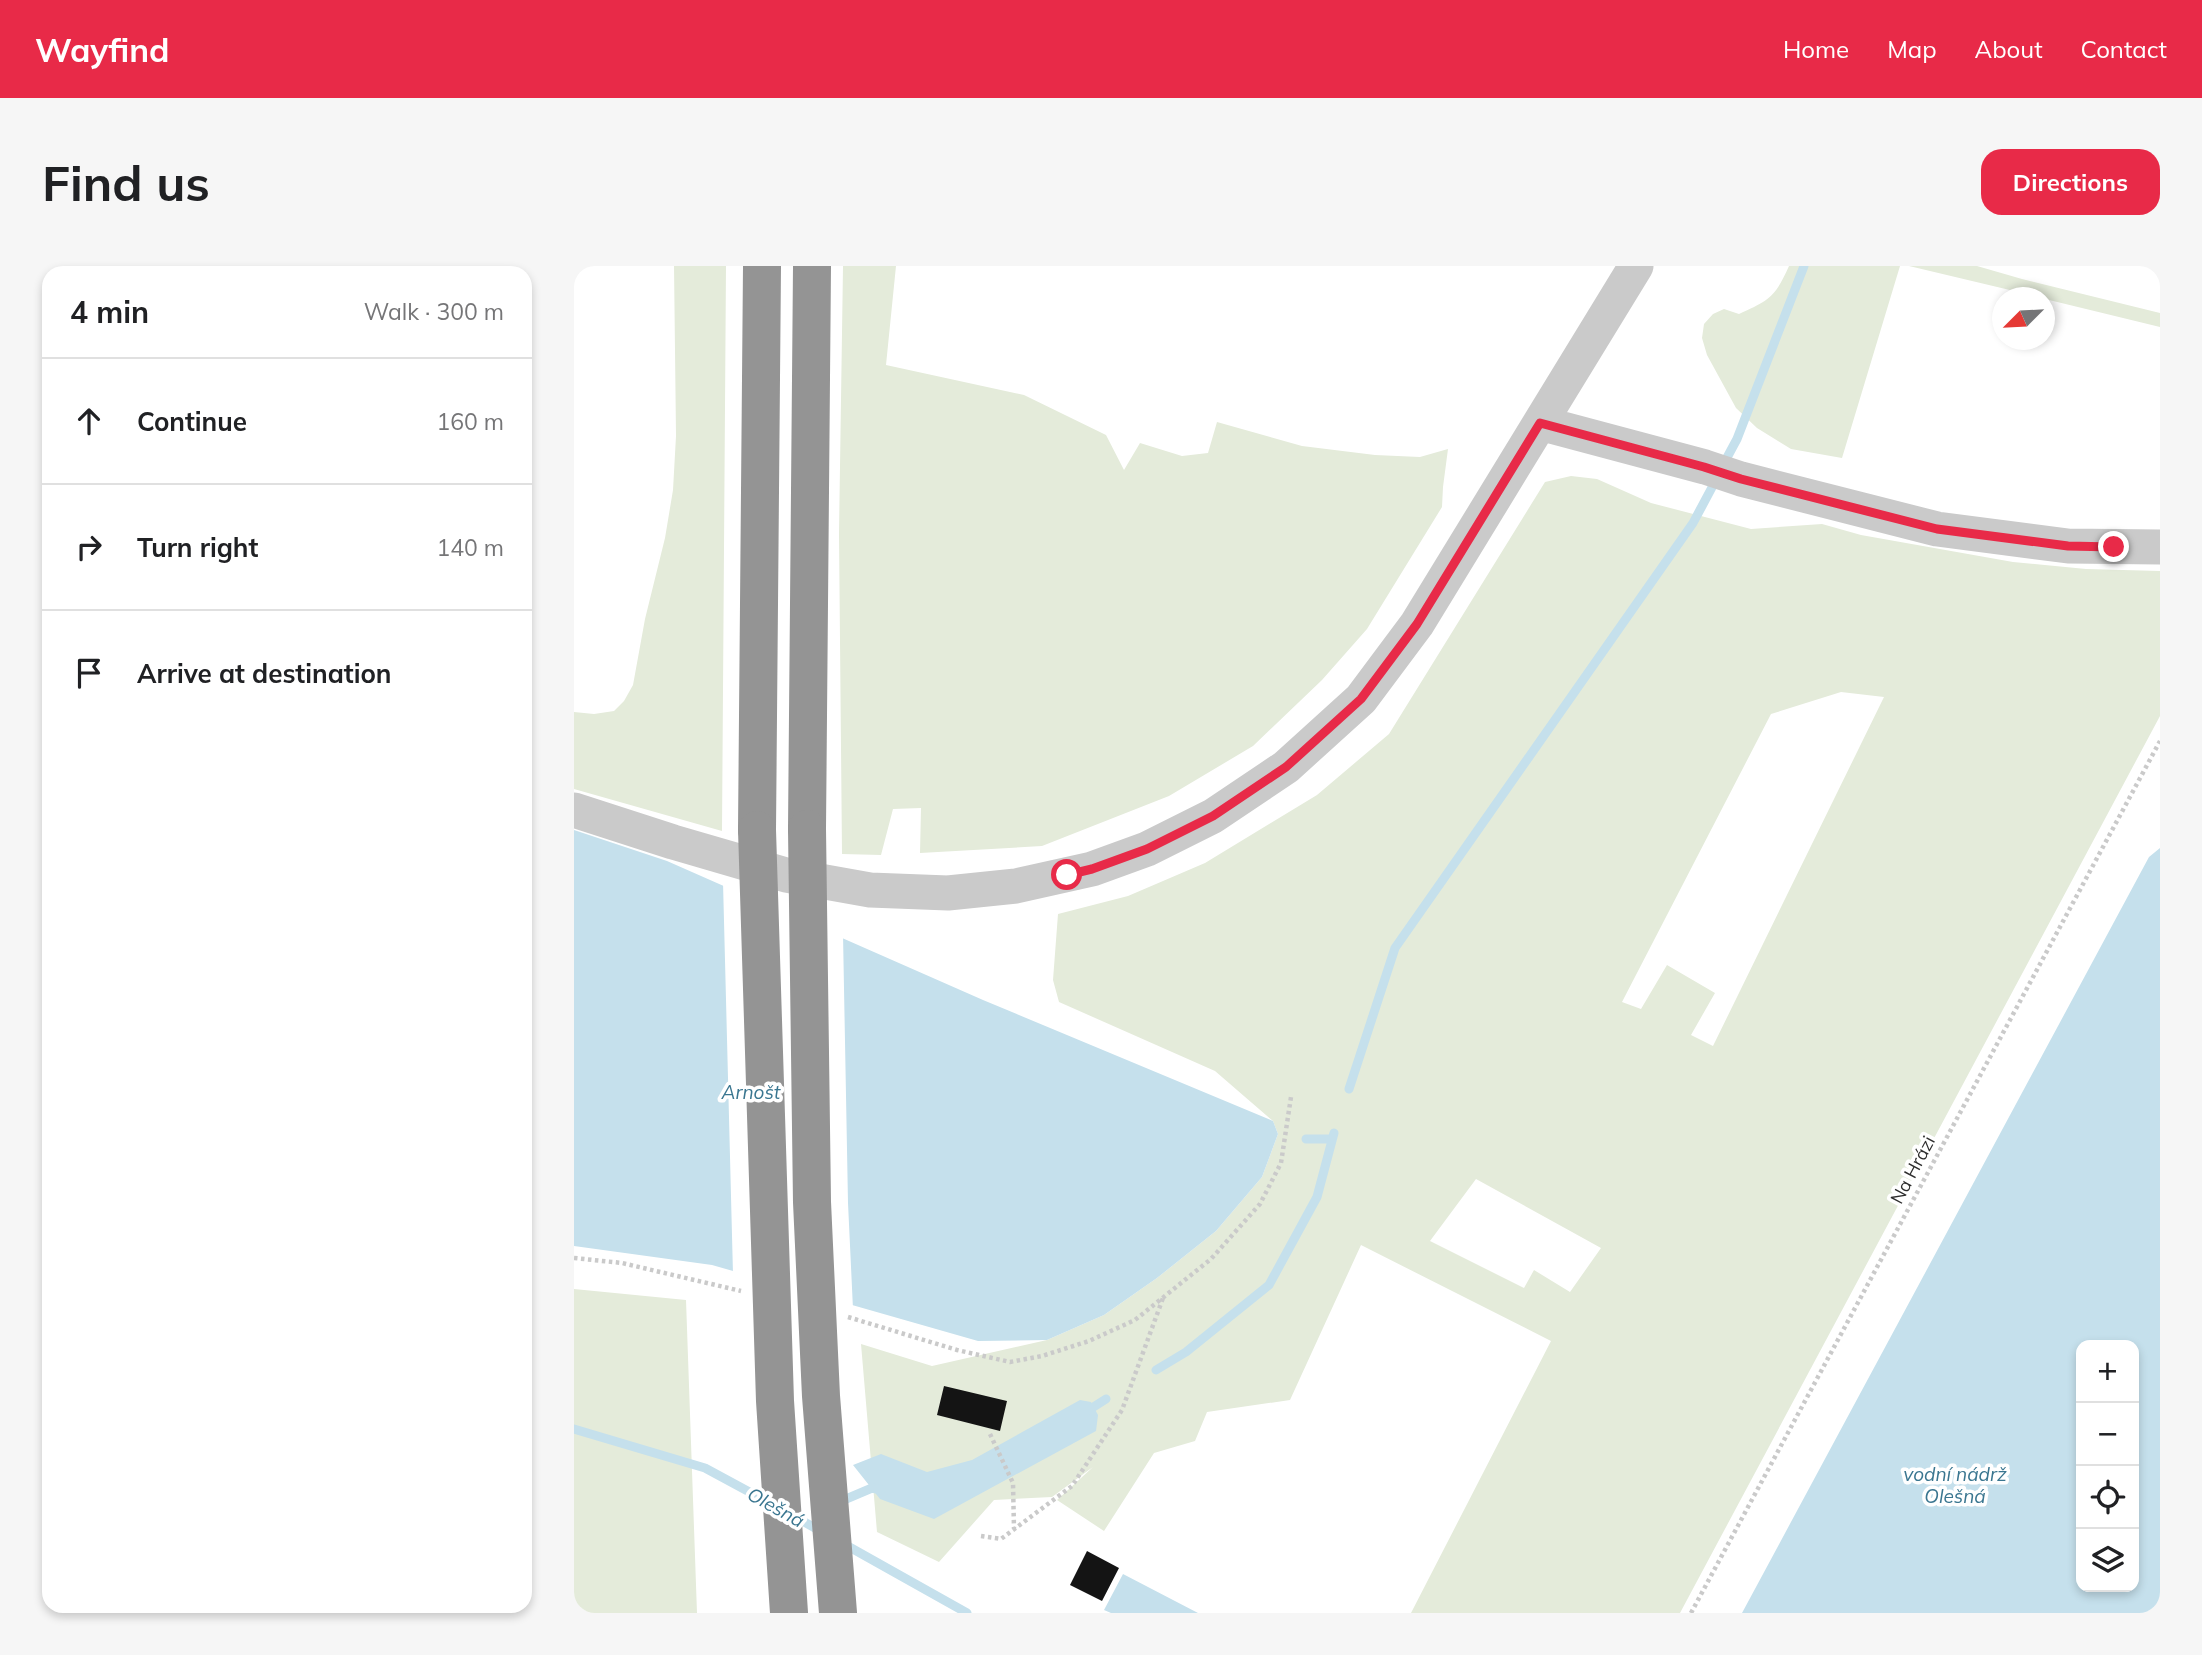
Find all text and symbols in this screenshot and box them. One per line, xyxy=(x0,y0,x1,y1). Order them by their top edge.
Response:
text: Wayfind xyxy=(35,29,170,70)
text: Home xyxy=(1783,34,1849,64)
text: Map xyxy=(1887,34,1937,64)
text: About xyxy=(1975,34,2043,64)
text: Contact xyxy=(2081,34,2167,64)
button: Directions xyxy=(1981,149,2160,215)
text: Find us xyxy=(42,152,210,213)
north arrow xyxy=(1992,287,2055,350)
text: 4 min xyxy=(70,293,149,331)
text: Walk · 300 m xyxy=(364,297,504,326)
icon: ahead xyxy=(70,402,108,440)
text: Continue xyxy=(137,405,247,438)
text: 160 m xyxy=(436,407,504,436)
icon: right xyxy=(70,528,108,566)
text: Turn right xyxy=(137,531,258,564)
route end xyxy=(2098,531,2129,562)
text: 140 m xyxy=(436,533,504,562)
icon: arrive xyxy=(70,654,108,692)
text: Arrive at destination xyxy=(137,657,392,690)
route start xyxy=(1051,859,1082,890)
water label: Arnošt xyxy=(721,1080,782,1104)
street label: Na Hrázi xyxy=(1885,1132,1940,1208)
map controls xyxy=(2076,1340,2139,1592)
button: + xyxy=(2076,1340,2139,1403)
button: − xyxy=(2076,1403,2139,1466)
water label: vodní nádrž Olešná xyxy=(1903,1462,2007,1508)
button: locate xyxy=(2076,1466,2139,1529)
water label: Olešná xyxy=(743,1482,809,1532)
button: layers xyxy=(2076,1529,2139,1592)

